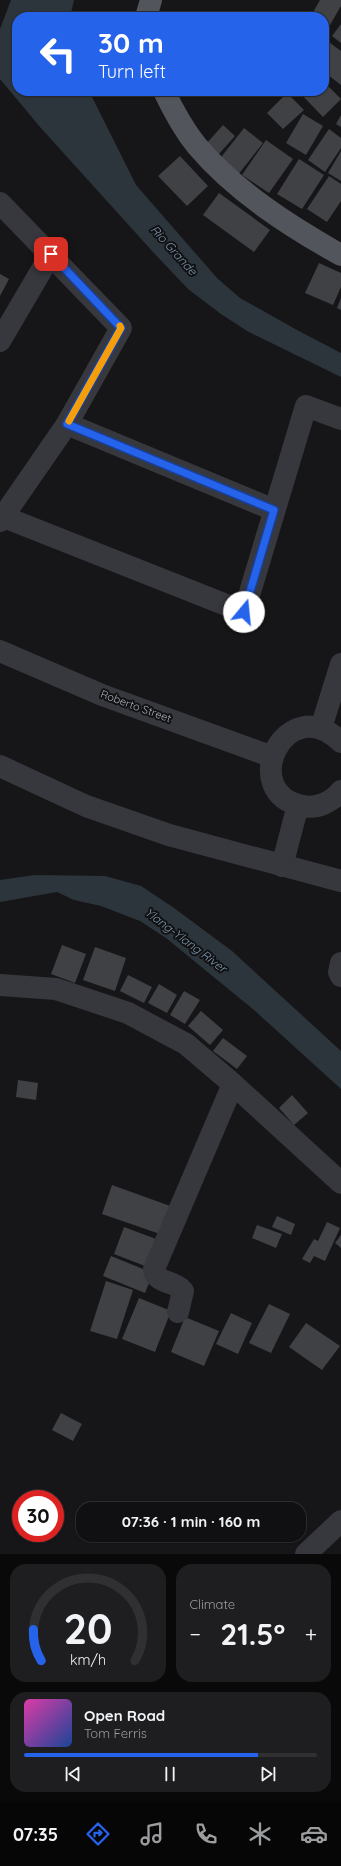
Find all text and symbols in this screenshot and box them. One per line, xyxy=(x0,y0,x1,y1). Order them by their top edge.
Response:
text: 30 m xyxy=(98,25,164,60)
icon: left xyxy=(32,28,84,80)
text: Turn left xyxy=(98,60,166,83)
water label: Rio Grande xyxy=(148,222,201,279)
pin xyxy=(34,237,68,271)
icon: arrive xyxy=(40,243,62,265)
position arrow xyxy=(223,591,265,633)
street label: Roberto Street xyxy=(99,687,174,725)
water label: Ylang-Ylang River xyxy=(142,904,231,976)
speed limit sign: 30 xyxy=(12,1490,64,1542)
text: 07:36 · 1 min · 160 m xyxy=(122,1512,260,1531)
text: Climate xyxy=(190,1596,235,1612)
text: 20 xyxy=(63,1602,112,1654)
text: 21.5° xyxy=(220,1615,285,1653)
text: − xyxy=(190,1620,201,1648)
text: + xyxy=(305,1620,317,1648)
text: km/h xyxy=(70,1651,106,1669)
text: Open Road xyxy=(84,1706,165,1725)
text: Tom Ferris xyxy=(84,1725,147,1741)
icon: previous xyxy=(62,1763,84,1785)
icon: pause xyxy=(159,1763,181,1785)
icon: next xyxy=(257,1763,279,1785)
icon: directions xyxy=(84,1820,112,1848)
icon: music xyxy=(138,1820,166,1848)
icon: phone xyxy=(192,1820,220,1848)
icon: climate xyxy=(246,1820,274,1848)
icon: car xyxy=(300,1820,328,1848)
text: 07:35 xyxy=(13,1823,58,1846)

